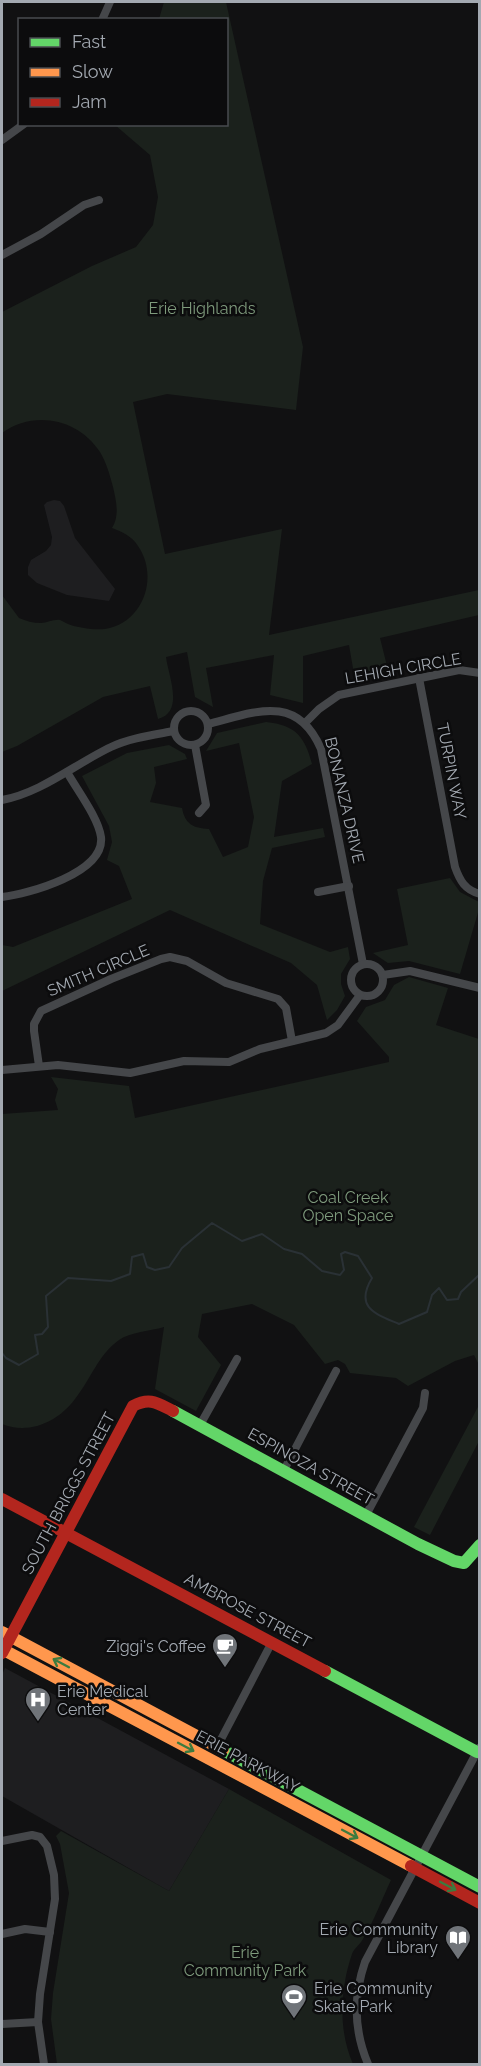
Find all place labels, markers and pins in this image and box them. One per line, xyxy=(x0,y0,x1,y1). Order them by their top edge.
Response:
cafe icon: Ziggi's Coffee xyxy=(210,1631,240,1669)
place label: Ziggi's Coffee xyxy=(106,1637,206,1656)
place label: Erie Medical Center xyxy=(57,1682,148,1719)
hospital icon: Erie Medical Center xyxy=(23,1685,53,1723)
place label: Erie Community Library xyxy=(320,1920,438,1957)
library icon: Erie Community Library xyxy=(443,1923,473,1961)
place label: Erie Community Skate Park xyxy=(314,1979,433,2016)
sports icon: Erie Community Skate Park xyxy=(279,1982,309,2020)

